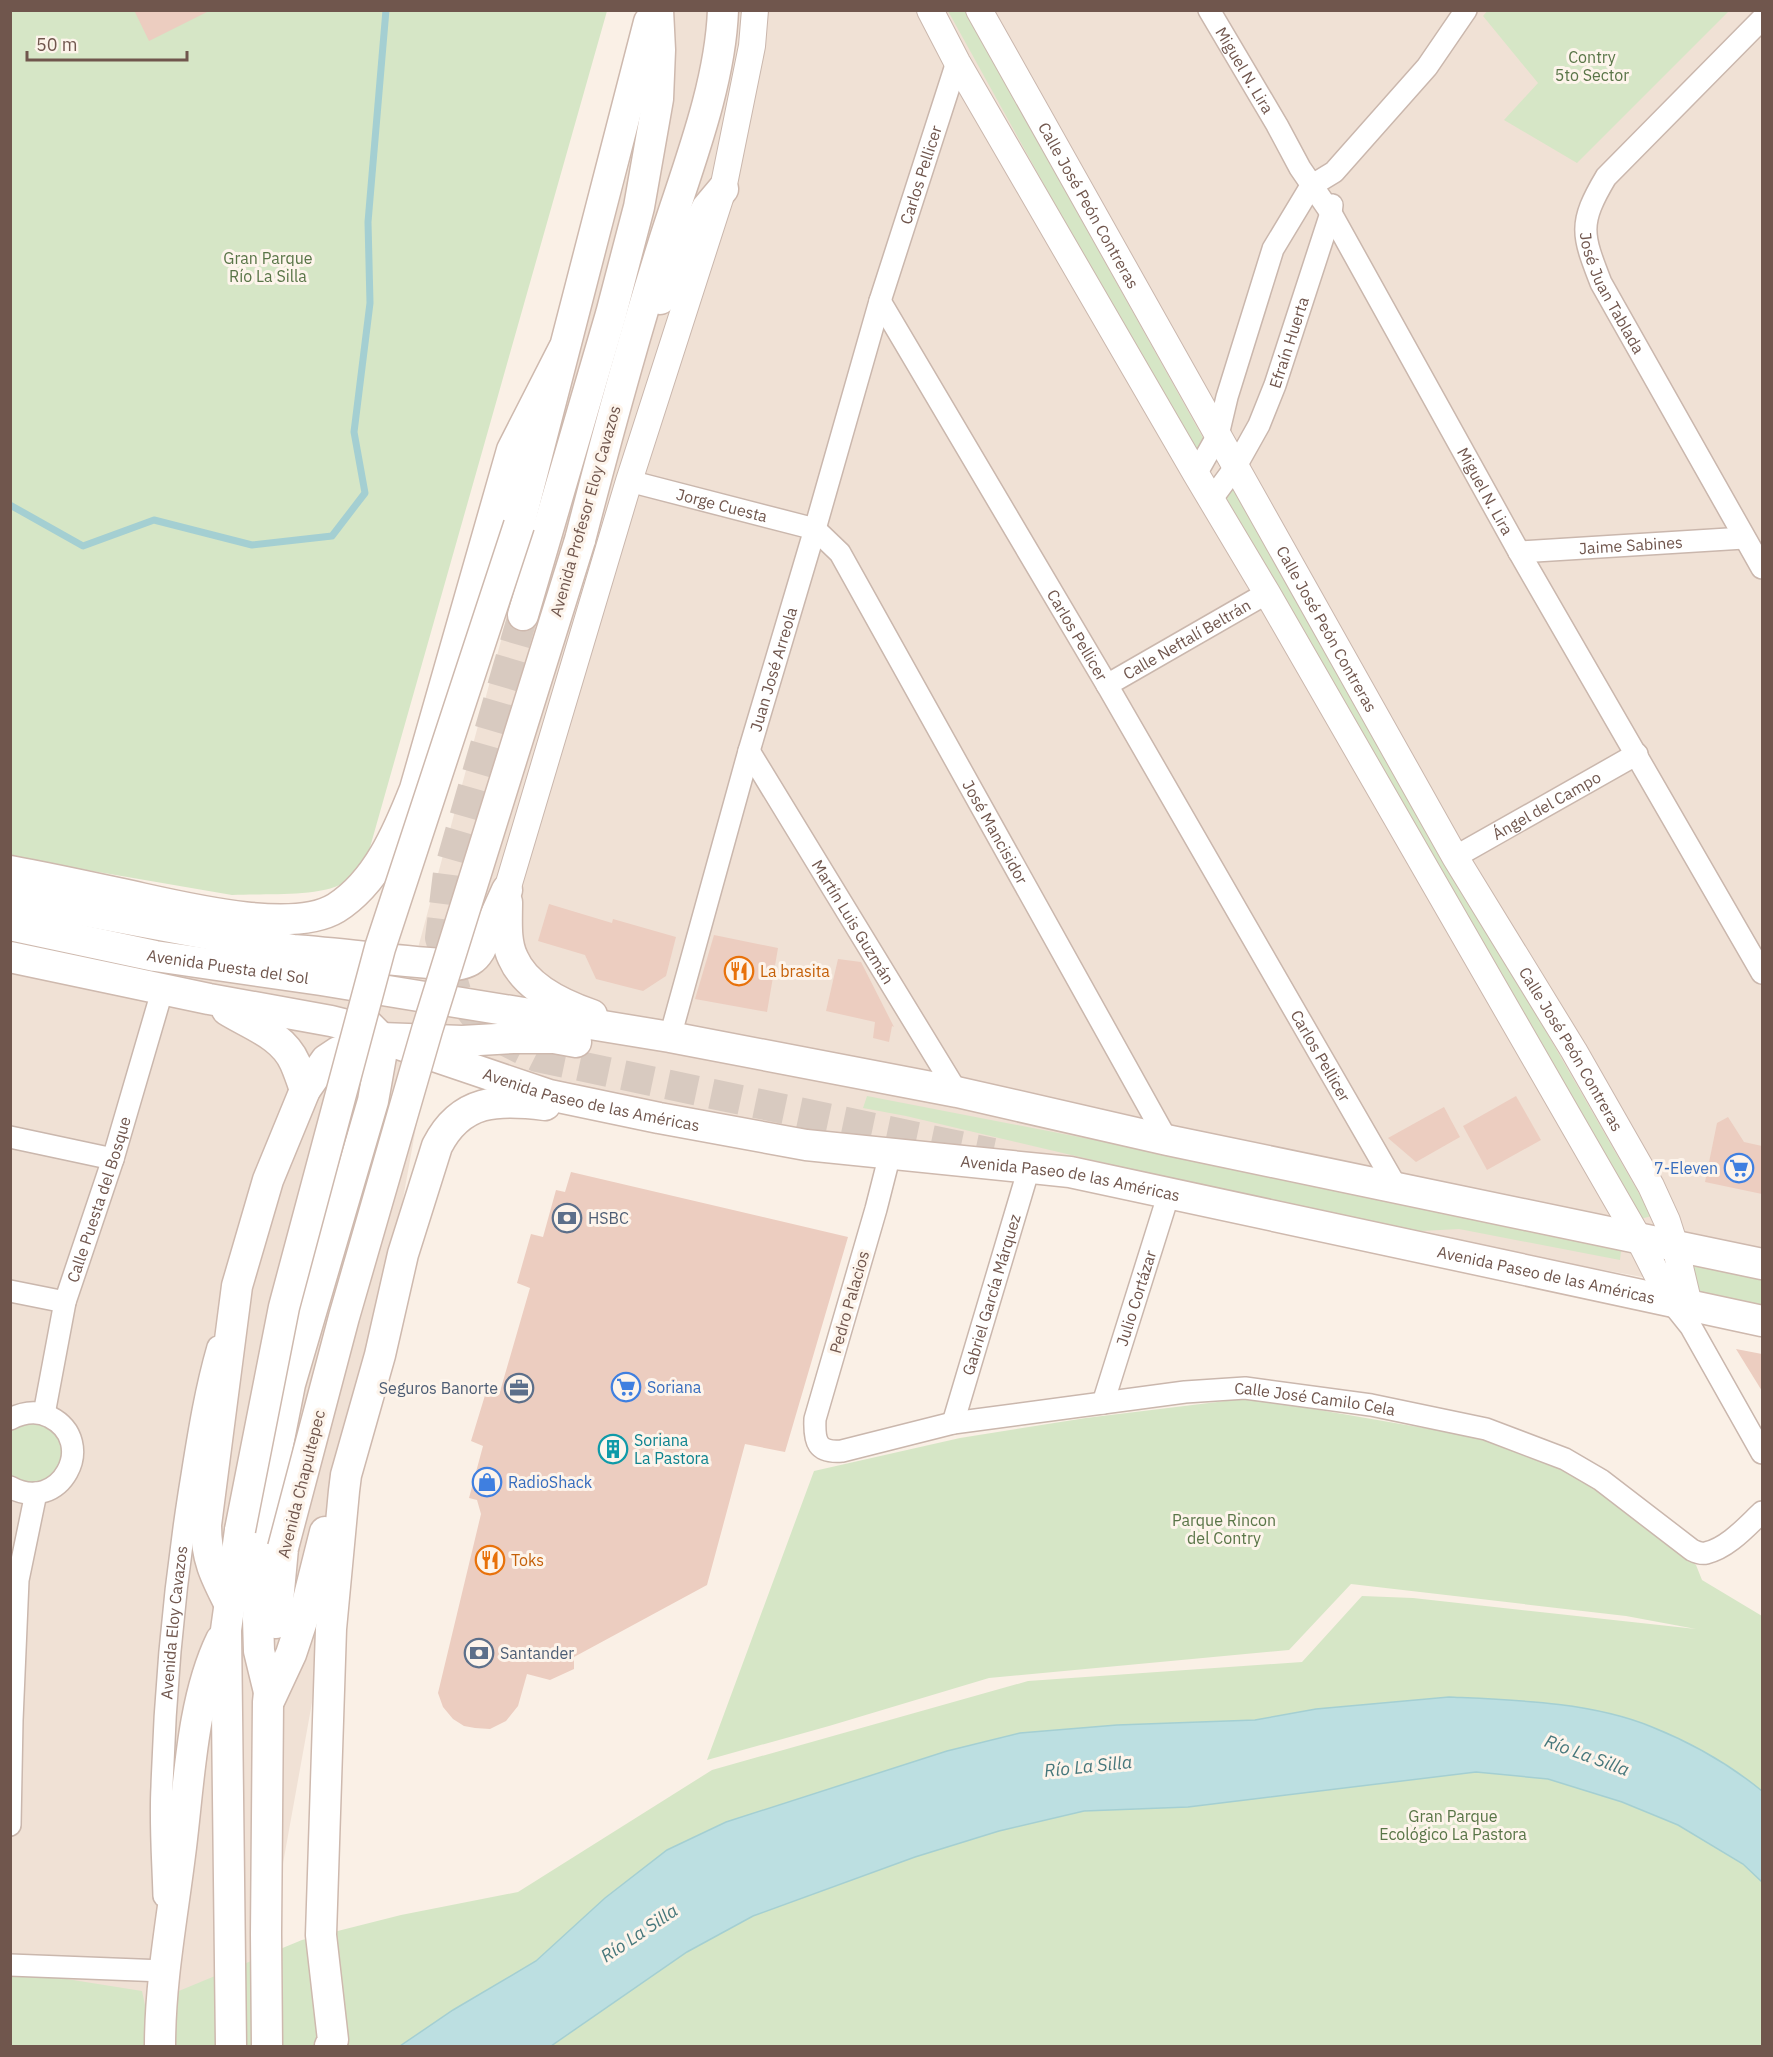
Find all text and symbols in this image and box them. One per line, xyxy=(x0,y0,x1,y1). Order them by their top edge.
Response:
street label: Miguel N. Lira xyxy=(1211,23,1278,118)
scale bar xyxy=(27,24,188,62)
text: 50 m xyxy=(36,33,78,56)
park label: Contry 5to Sector xyxy=(1555,47,1629,85)
street label: Calle José Peón Contreras xyxy=(1034,119,1143,292)
street label: Carlos Pellicer xyxy=(895,123,946,227)
street label: José Juan Tablada xyxy=(1576,231,1649,358)
park label: Gran Parque Río La Silla xyxy=(223,248,313,286)
street label: Efraín Huerta xyxy=(1265,294,1313,391)
street label: Avenida Profesor Eloy Cavazos xyxy=(545,403,625,619)
street label: Miguel N. Lira xyxy=(1453,444,1518,539)
street label: Jorge Cuesta xyxy=(674,484,770,526)
street label: Jaime Sabines xyxy=(1578,532,1683,558)
street label: Calle José Peón Contreras xyxy=(1272,542,1382,716)
street label: Carlos Pellicer xyxy=(1043,586,1112,684)
street label: Calle Neftalí Beltrán xyxy=(1119,595,1254,684)
street label: Juan José Arreola xyxy=(745,604,801,734)
street label: Ángel del Campo xyxy=(1488,767,1604,844)
street label: José Mancisidor xyxy=(958,776,1032,888)
street label: Martín Luis Guzmán xyxy=(808,856,899,987)
street label: Avenida Puesta del Sol xyxy=(145,945,310,988)
restaurant icon: La brasita xyxy=(723,955,755,987)
place label: La brasita xyxy=(760,961,830,981)
street label: Calle José Peón Contreras xyxy=(1515,963,1628,1135)
street label: Carlos Pellicer xyxy=(1286,1006,1355,1105)
street label: Avenida Paseo de las Américas xyxy=(481,1063,701,1135)
street label: Calle Puesta del Bosque xyxy=(62,1114,135,1285)
street label: Avenida Paseo de las Américas xyxy=(959,1151,1182,1205)
supermarket icon: 7-Eleven xyxy=(1723,1152,1755,1184)
place label: 7-Eleven xyxy=(1654,1158,1718,1178)
bank icon: HSBC xyxy=(551,1202,583,1234)
place label: HSBC xyxy=(588,1208,629,1228)
street label: Gabriel García Márquez xyxy=(958,1211,1025,1378)
street label: Avenida Paseo de las Américas xyxy=(1435,1241,1657,1308)
street label: Pedro Palacios xyxy=(825,1248,873,1356)
street label: Julio Cortázar xyxy=(1112,1248,1160,1348)
supermarket icon: Soriana xyxy=(610,1371,642,1403)
office icon: Seguros Banorte xyxy=(503,1372,535,1404)
place label: Soriana xyxy=(647,1377,702,1397)
place label: Seguros Banorte xyxy=(379,1378,498,1398)
street label: Calle José Camilo Cela xyxy=(1234,1378,1398,1420)
street label: Avenida Chapultepec xyxy=(273,1408,329,1560)
place label: Soriana La Pastora xyxy=(634,1430,709,1468)
building icon: Soriana La Pastora xyxy=(597,1433,629,1465)
shop icon: RadioShack xyxy=(471,1466,503,1498)
place label: RadioShack xyxy=(508,1472,593,1492)
park label: Parque Rincon del Contry xyxy=(1172,1510,1276,1548)
restaurant icon: Toks xyxy=(474,1544,506,1576)
street label: Avenida Eloy Cavazos xyxy=(156,1545,191,1700)
place label: Toks xyxy=(511,1550,544,1570)
bank icon: Santander xyxy=(463,1637,495,1669)
place label: Santander xyxy=(500,1643,574,1663)
water label: Río La Silla xyxy=(1542,1729,1632,1781)
water label: Río La Silla xyxy=(1043,1750,1133,1782)
park label: Gran Parque Ecológico La Pastora xyxy=(1379,1806,1527,1844)
water label: Río La Silla xyxy=(596,1899,682,1967)

